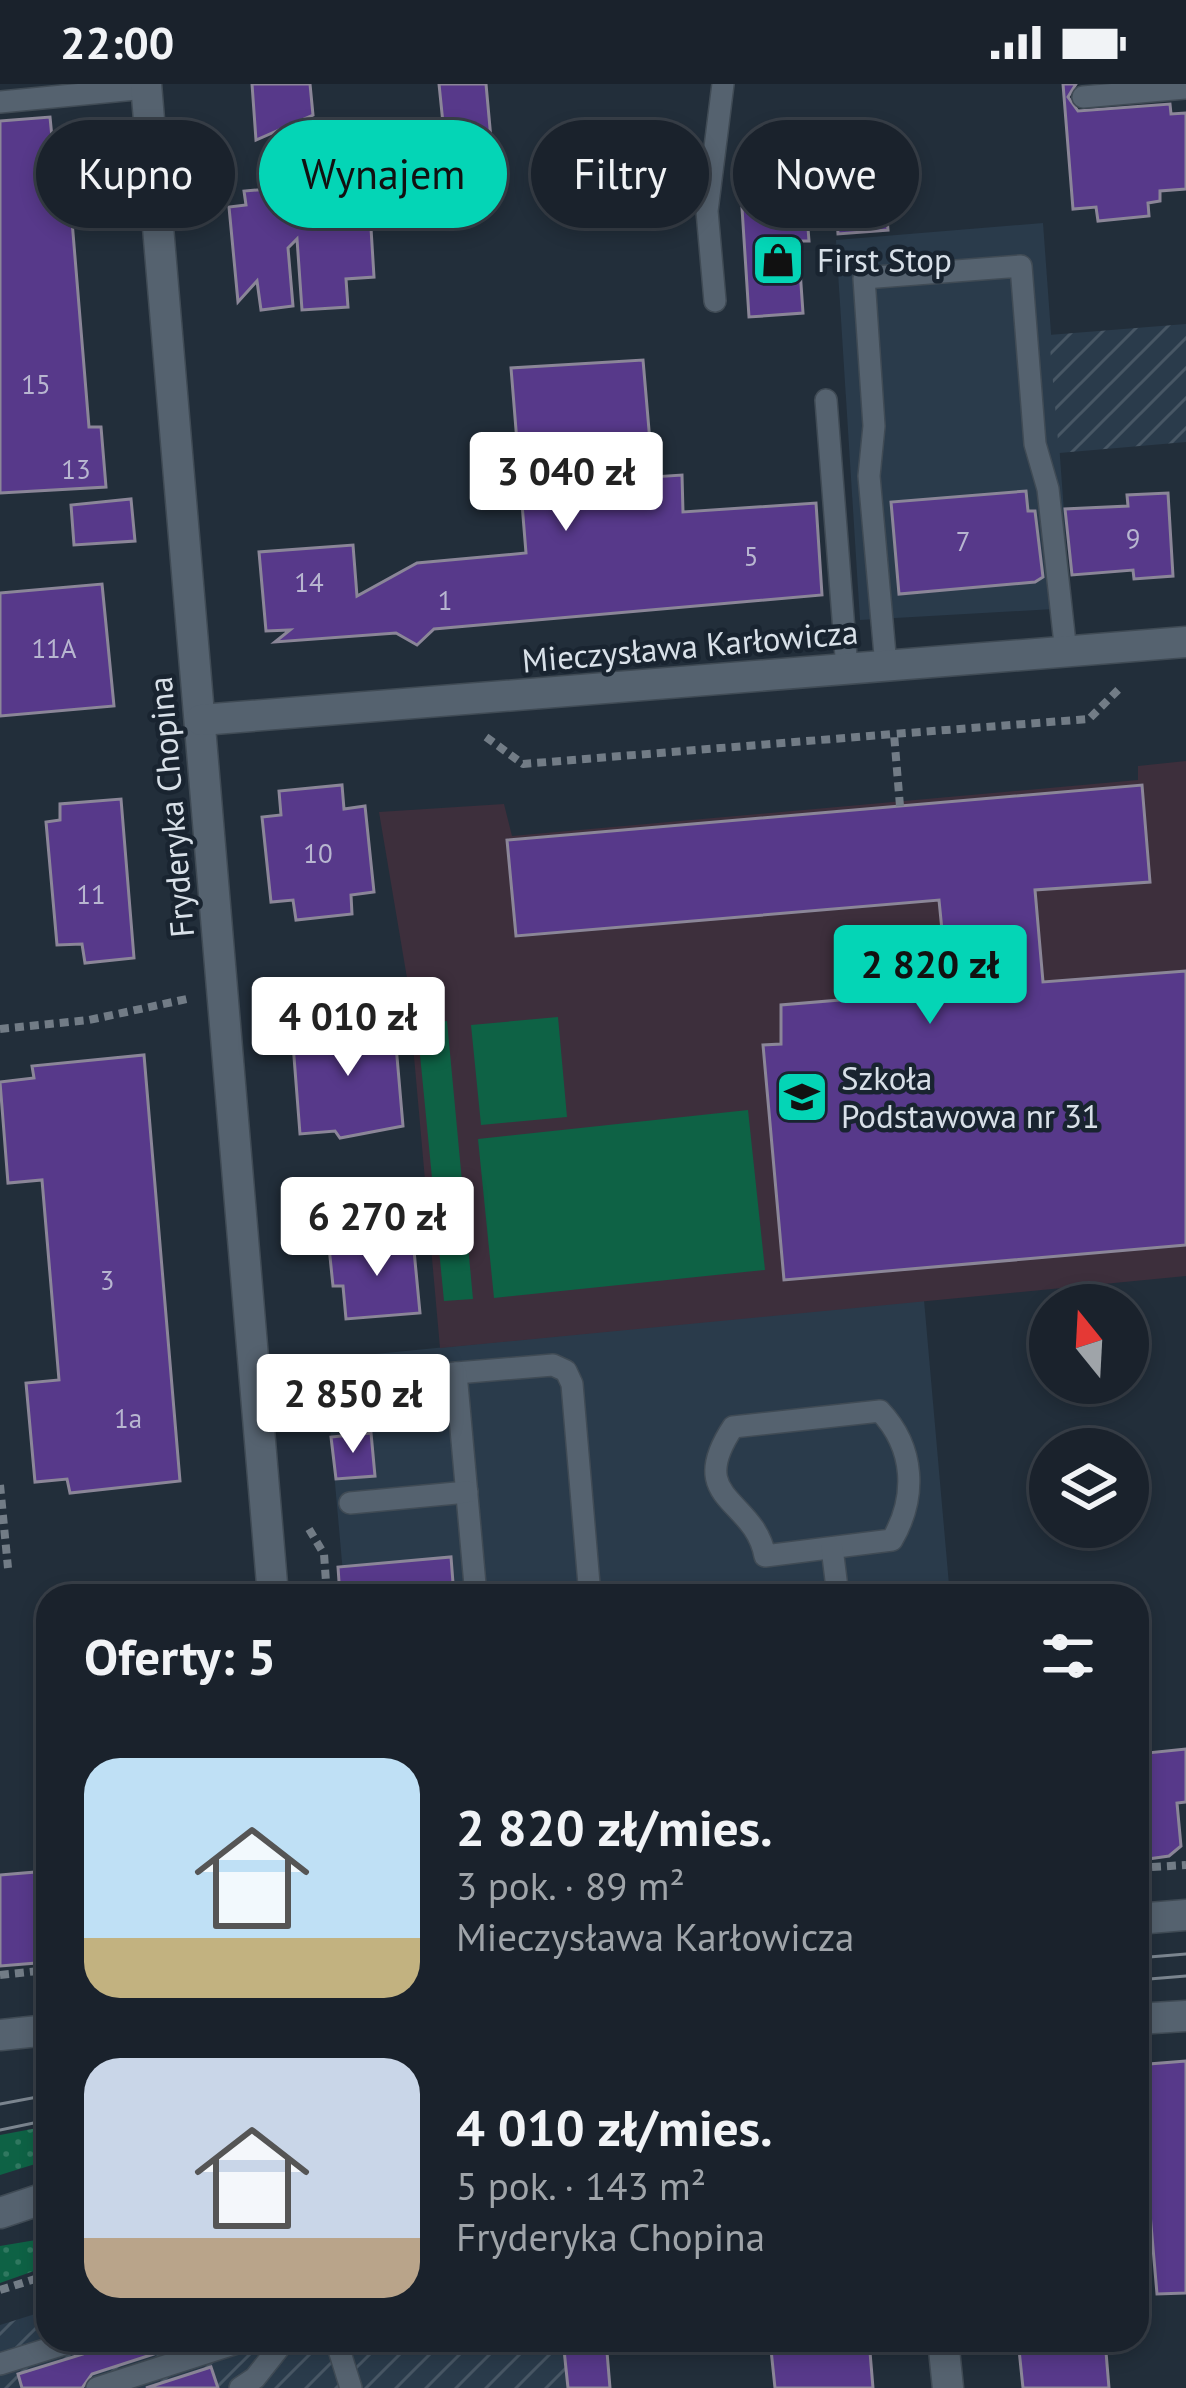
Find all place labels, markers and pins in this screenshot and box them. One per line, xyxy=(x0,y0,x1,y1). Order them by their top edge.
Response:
shop icon: First Stop xyxy=(750,232,806,288)
place label: First Stop xyxy=(817,238,952,281)
pin: 3 040 zł xyxy=(442,432,690,534)
pin: 2 820 zł xyxy=(806,925,1054,1027)
pin: 4 010 zł xyxy=(224,977,472,1079)
place label: Szkoła Podstawowa nr 31 xyxy=(841,1056,1100,1137)
school or university icon: Szkoła Podstawowa nr 31 xyxy=(774,1069,830,1125)
pin: 6 270 zł xyxy=(253,1177,501,1279)
pin: 2 850 zł xyxy=(229,1354,477,1456)

